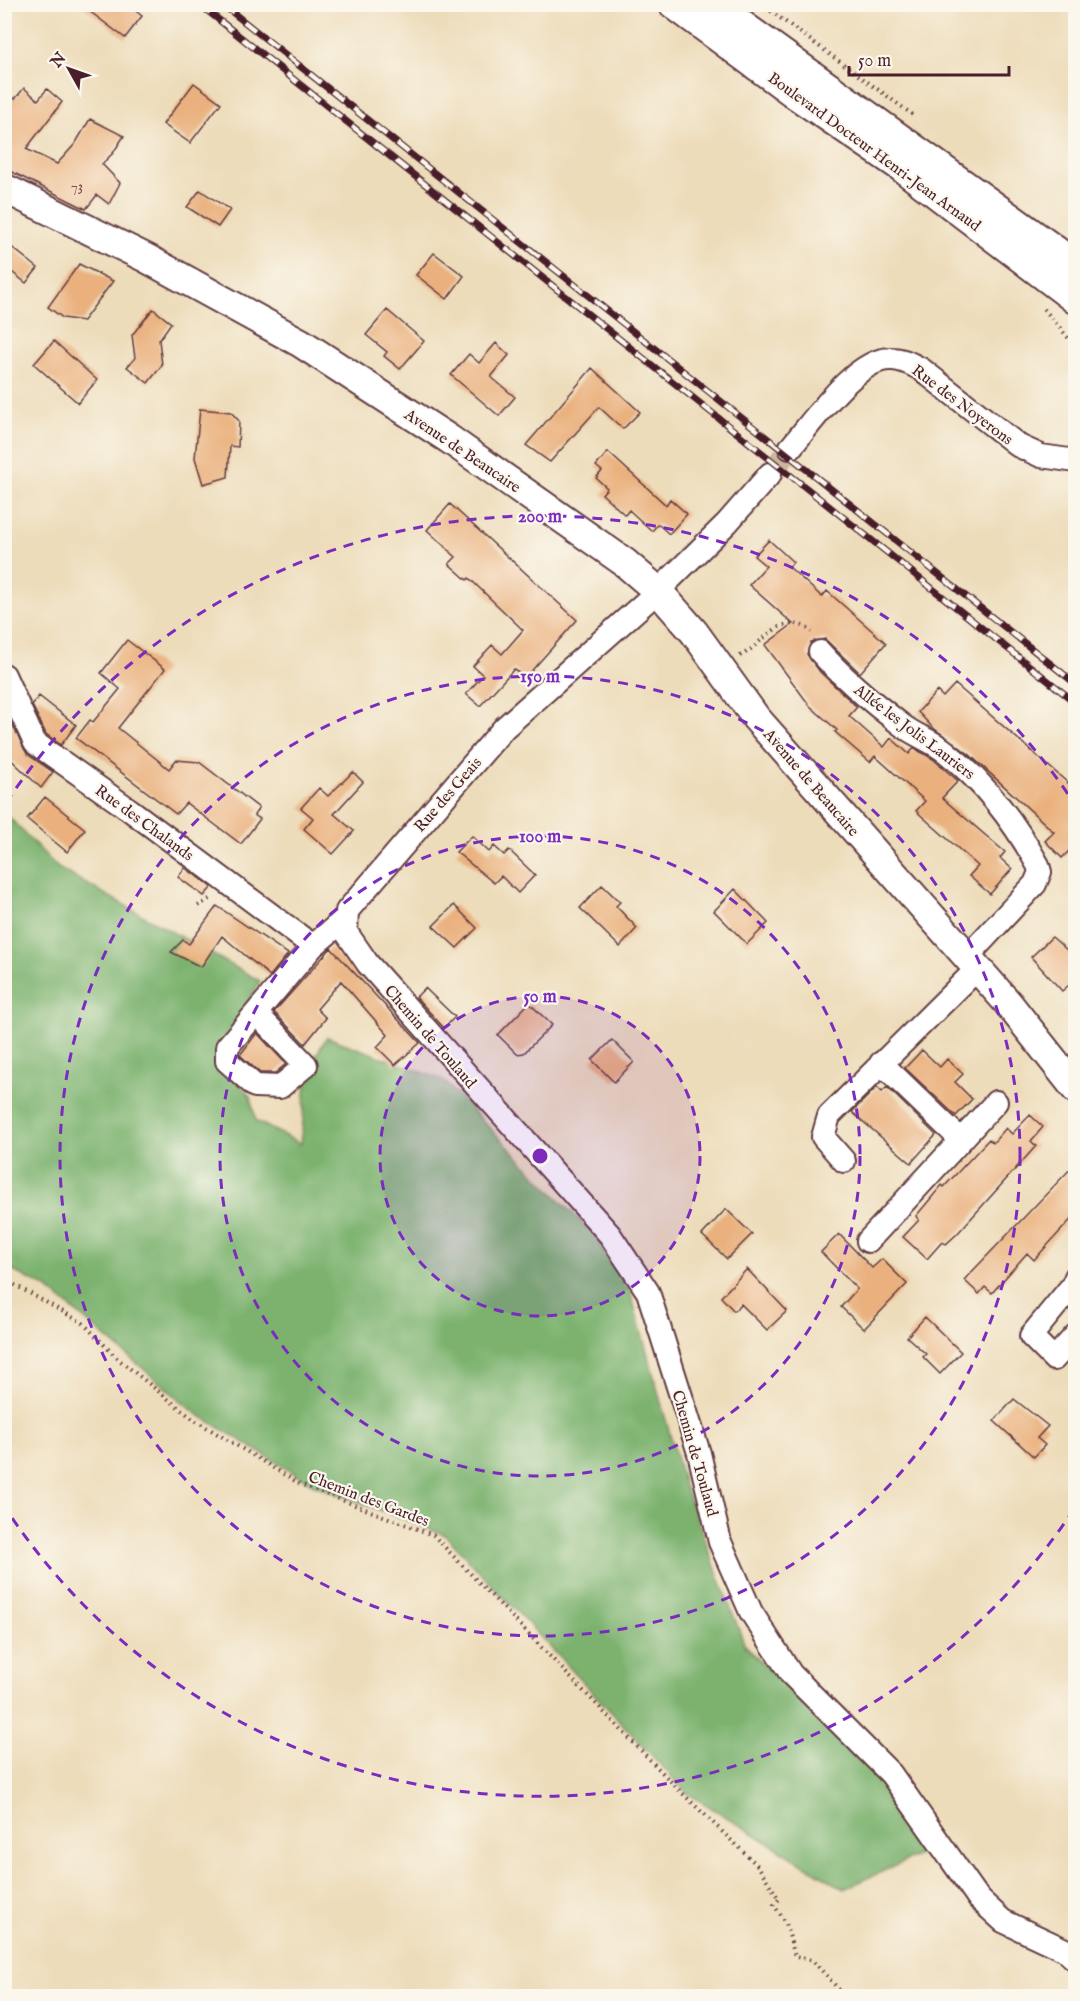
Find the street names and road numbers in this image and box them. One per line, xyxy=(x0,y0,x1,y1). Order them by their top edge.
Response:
street label: Boulevard Docteur Henri-Jean Arnaud xyxy=(764,69,985,237)
street label: Rue des Noyerons xyxy=(907,361,1017,450)
street label: Avenue de Beaucaire xyxy=(399,405,524,498)
street label: Allée les Jolis Lauriers xyxy=(849,680,979,785)
street label: Avenue de Beaucaire xyxy=(758,725,863,841)
street label: Rue des Geais xyxy=(410,753,487,837)
street label: Rue des Chalands xyxy=(91,781,197,866)
street label: Chemin de Toulaud xyxy=(379,982,480,1093)
street label: Chemin de Toulaud xyxy=(666,1388,722,1519)
street label: Chemin des Gardes xyxy=(305,1468,432,1532)

